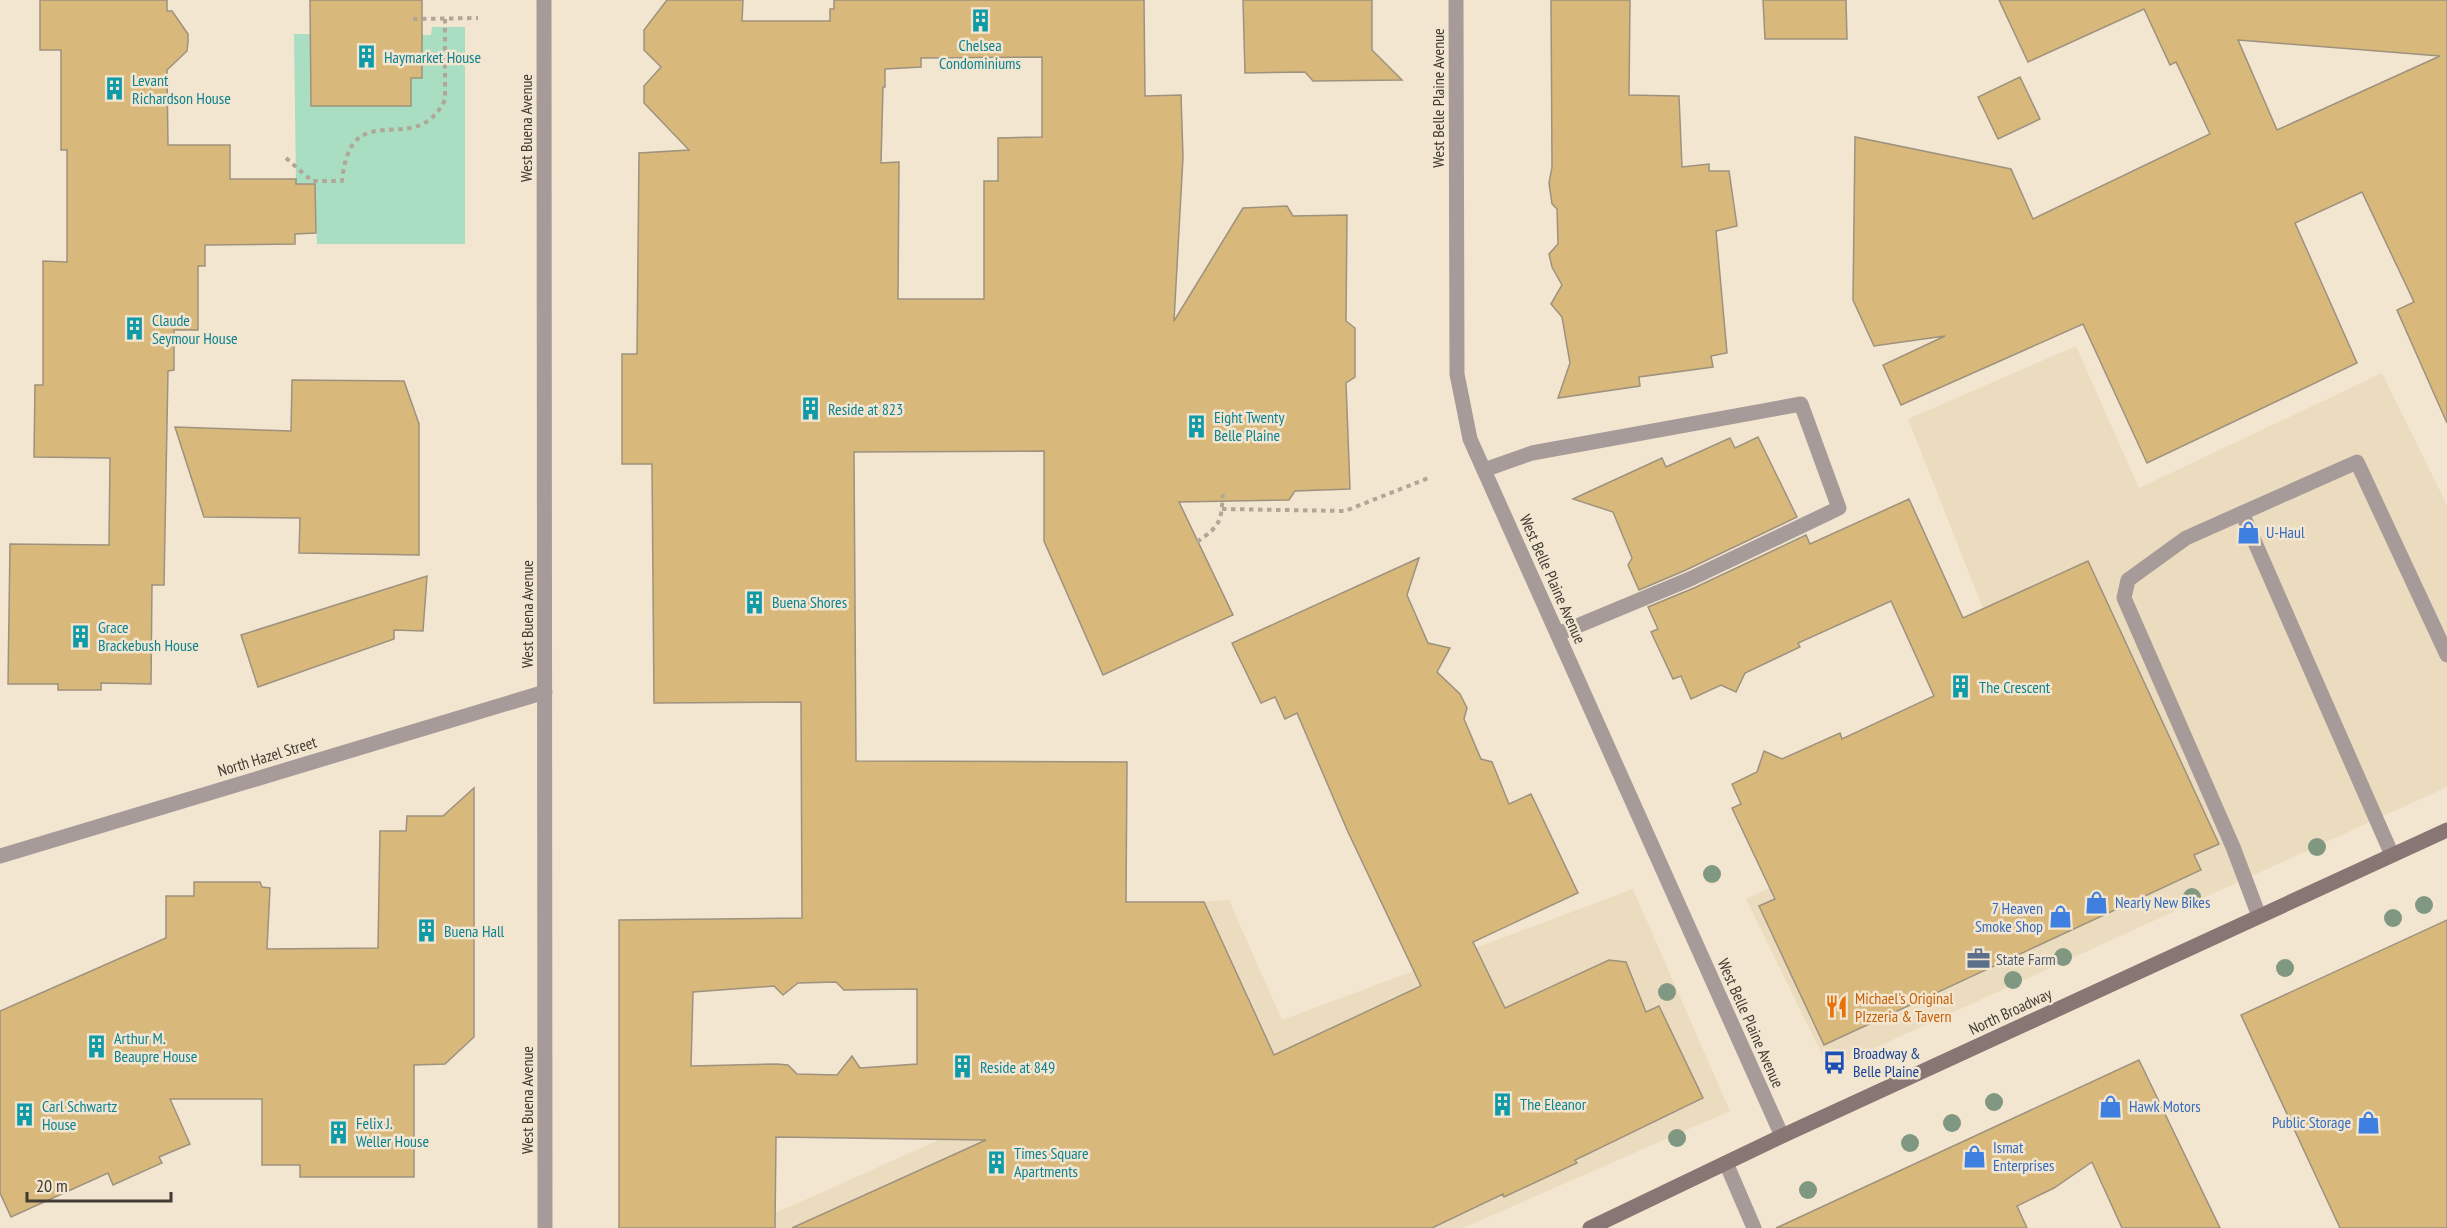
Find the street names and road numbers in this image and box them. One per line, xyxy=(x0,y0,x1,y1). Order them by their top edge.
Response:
street label: West Belle Plaine Avenue xyxy=(1428,28,1448,168)
street label: West Buena Avenue xyxy=(516,74,536,182)
street label: West Belle Plaine Avenue xyxy=(1516,511,1590,647)
street label: West Buena Avenue xyxy=(517,560,537,668)
street label: North Hazel Street xyxy=(215,731,320,781)
street label: West Belle Plaine Avenue xyxy=(1714,955,1788,1091)
street label: North Broadway xyxy=(1965,983,2055,1039)
street label: West Buena Avenue xyxy=(517,1046,537,1154)

